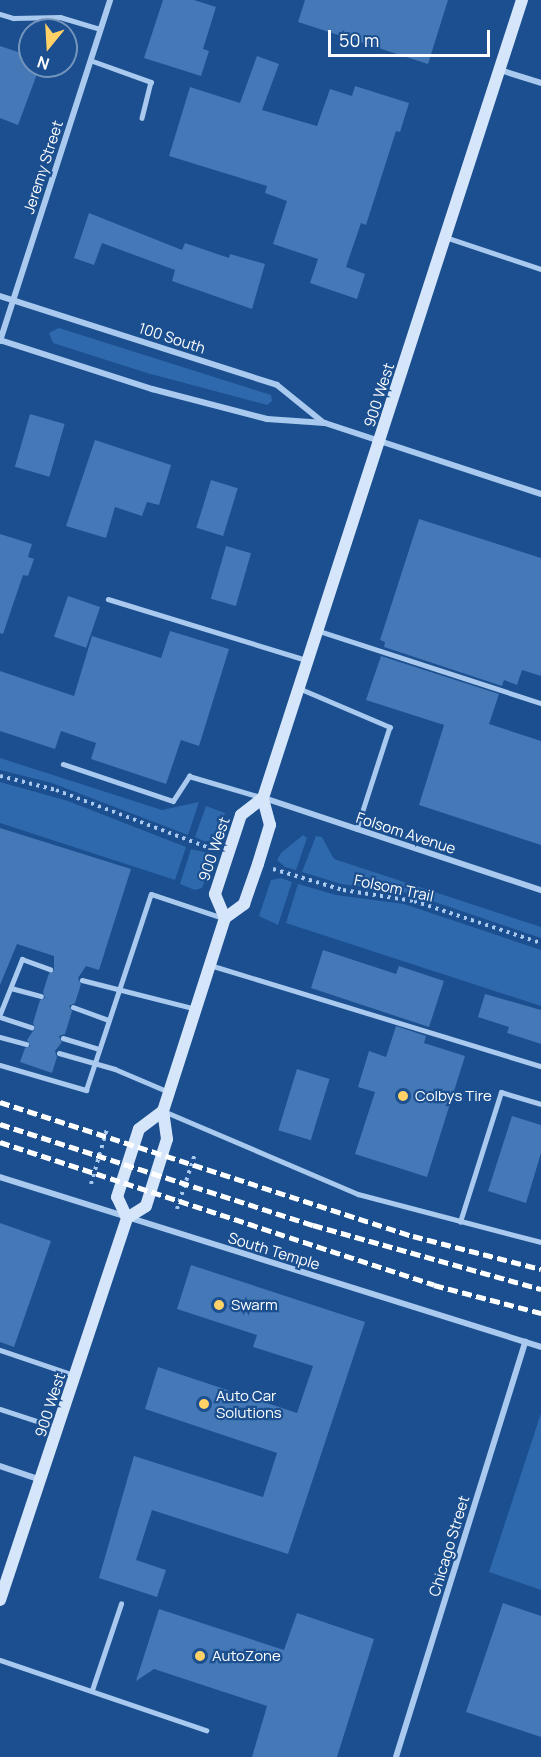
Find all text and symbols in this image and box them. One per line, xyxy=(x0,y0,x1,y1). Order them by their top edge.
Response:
north arrow xyxy=(18,18,78,78)
scale bar xyxy=(331,18,493,56)
text: 50 m xyxy=(339,28,379,52)
text: N xyxy=(34,51,52,75)
street label: Jeremy Street xyxy=(19,118,67,216)
street label: 100 South xyxy=(136,319,208,357)
street label: 900 West xyxy=(360,361,398,429)
street label: Folsom Avenue xyxy=(354,808,458,858)
street label: 900 West xyxy=(195,815,233,883)
street label: Folsom Trail xyxy=(353,871,435,905)
place label: Colbys Tire xyxy=(415,1087,492,1105)
marker: Colbys Tire xyxy=(396,1089,410,1103)
street label: South Temple xyxy=(226,1228,322,1274)
place label: Swarm xyxy=(231,1296,278,1314)
marker: Swarm xyxy=(212,1298,226,1312)
street label: 900 West xyxy=(31,1371,69,1439)
place label: Auto Car Solutions xyxy=(216,1386,282,1421)
marker: Auto Car Solutions xyxy=(197,1397,211,1411)
street label: Chicago Street xyxy=(425,1493,473,1599)
place label: AutoZone xyxy=(212,1647,281,1665)
marker: AutoZone xyxy=(193,1649,207,1663)

